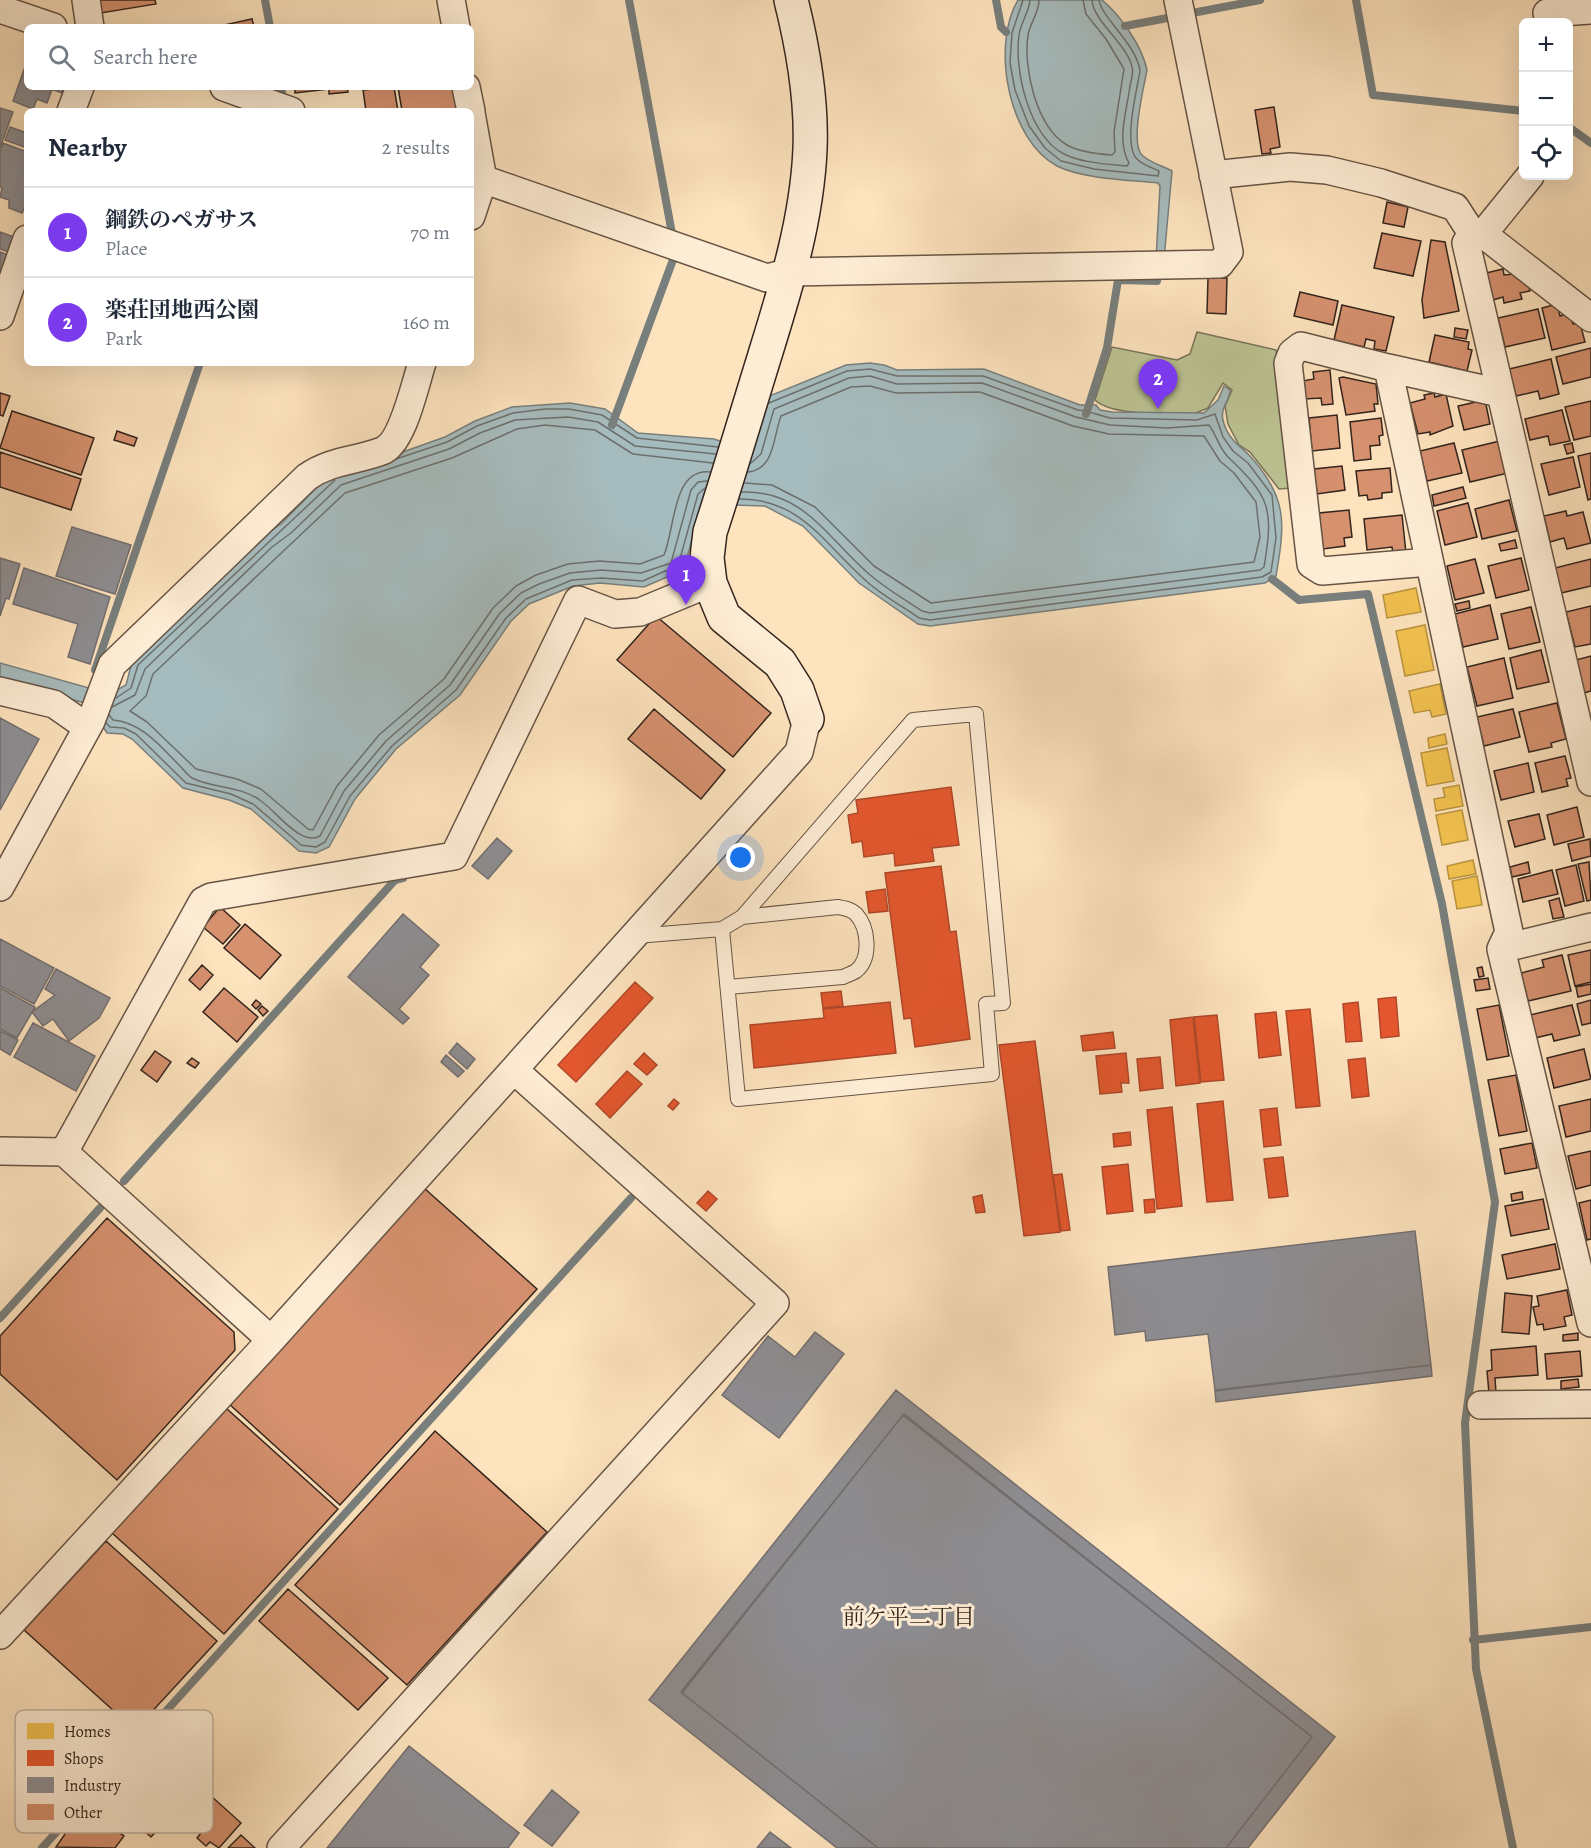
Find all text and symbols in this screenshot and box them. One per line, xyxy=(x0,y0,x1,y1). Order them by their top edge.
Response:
map controls xyxy=(1519,18,1573,180)
button: + xyxy=(1519,18,1573,72)
search box xyxy=(24,24,474,90)
icon: search xyxy=(45,41,78,74)
text: Search here xyxy=(93,42,198,72)
button: − xyxy=(1519,72,1573,126)
button: locate xyxy=(1519,126,1573,180)
text: Nearby xyxy=(48,130,127,165)
text: 2 results xyxy=(382,134,450,161)
text: 鋼鉄のペガサス xyxy=(105,205,258,235)
text: 1 xyxy=(64,219,71,246)
text: 70 m xyxy=(410,219,450,246)
text: Place xyxy=(105,235,147,262)
text: 楽荘団地西公園 xyxy=(105,295,259,325)
text: 2 xyxy=(63,309,72,336)
text: 160 m xyxy=(403,309,450,336)
text: Park xyxy=(105,325,143,352)
pin: 2 xyxy=(1138,360,1178,409)
pin: 1 xyxy=(666,556,706,605)
your location xyxy=(726,843,755,872)
district label: 前ケ平二丁目 xyxy=(843,1602,975,1632)
legend xyxy=(15,1710,213,1833)
text: Homes xyxy=(64,1721,111,1743)
text: Shops xyxy=(64,1748,104,1770)
text: Industry xyxy=(64,1775,122,1797)
text: Other xyxy=(64,1802,102,1824)

